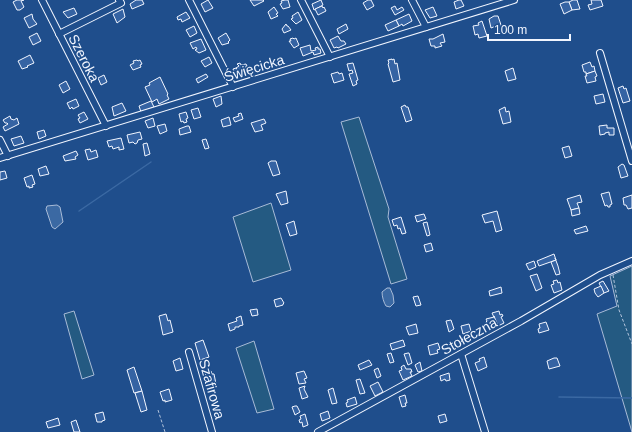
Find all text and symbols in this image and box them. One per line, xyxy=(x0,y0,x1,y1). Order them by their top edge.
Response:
scale bar xyxy=(488,16,570,42)
text: 100 m xyxy=(494,23,527,37)
street label: Szeroka xyxy=(65,31,103,85)
street label: Święcicka xyxy=(222,50,286,85)
street label: Stołeczna xyxy=(438,314,500,358)
street label: Szafirowa xyxy=(196,357,228,421)

